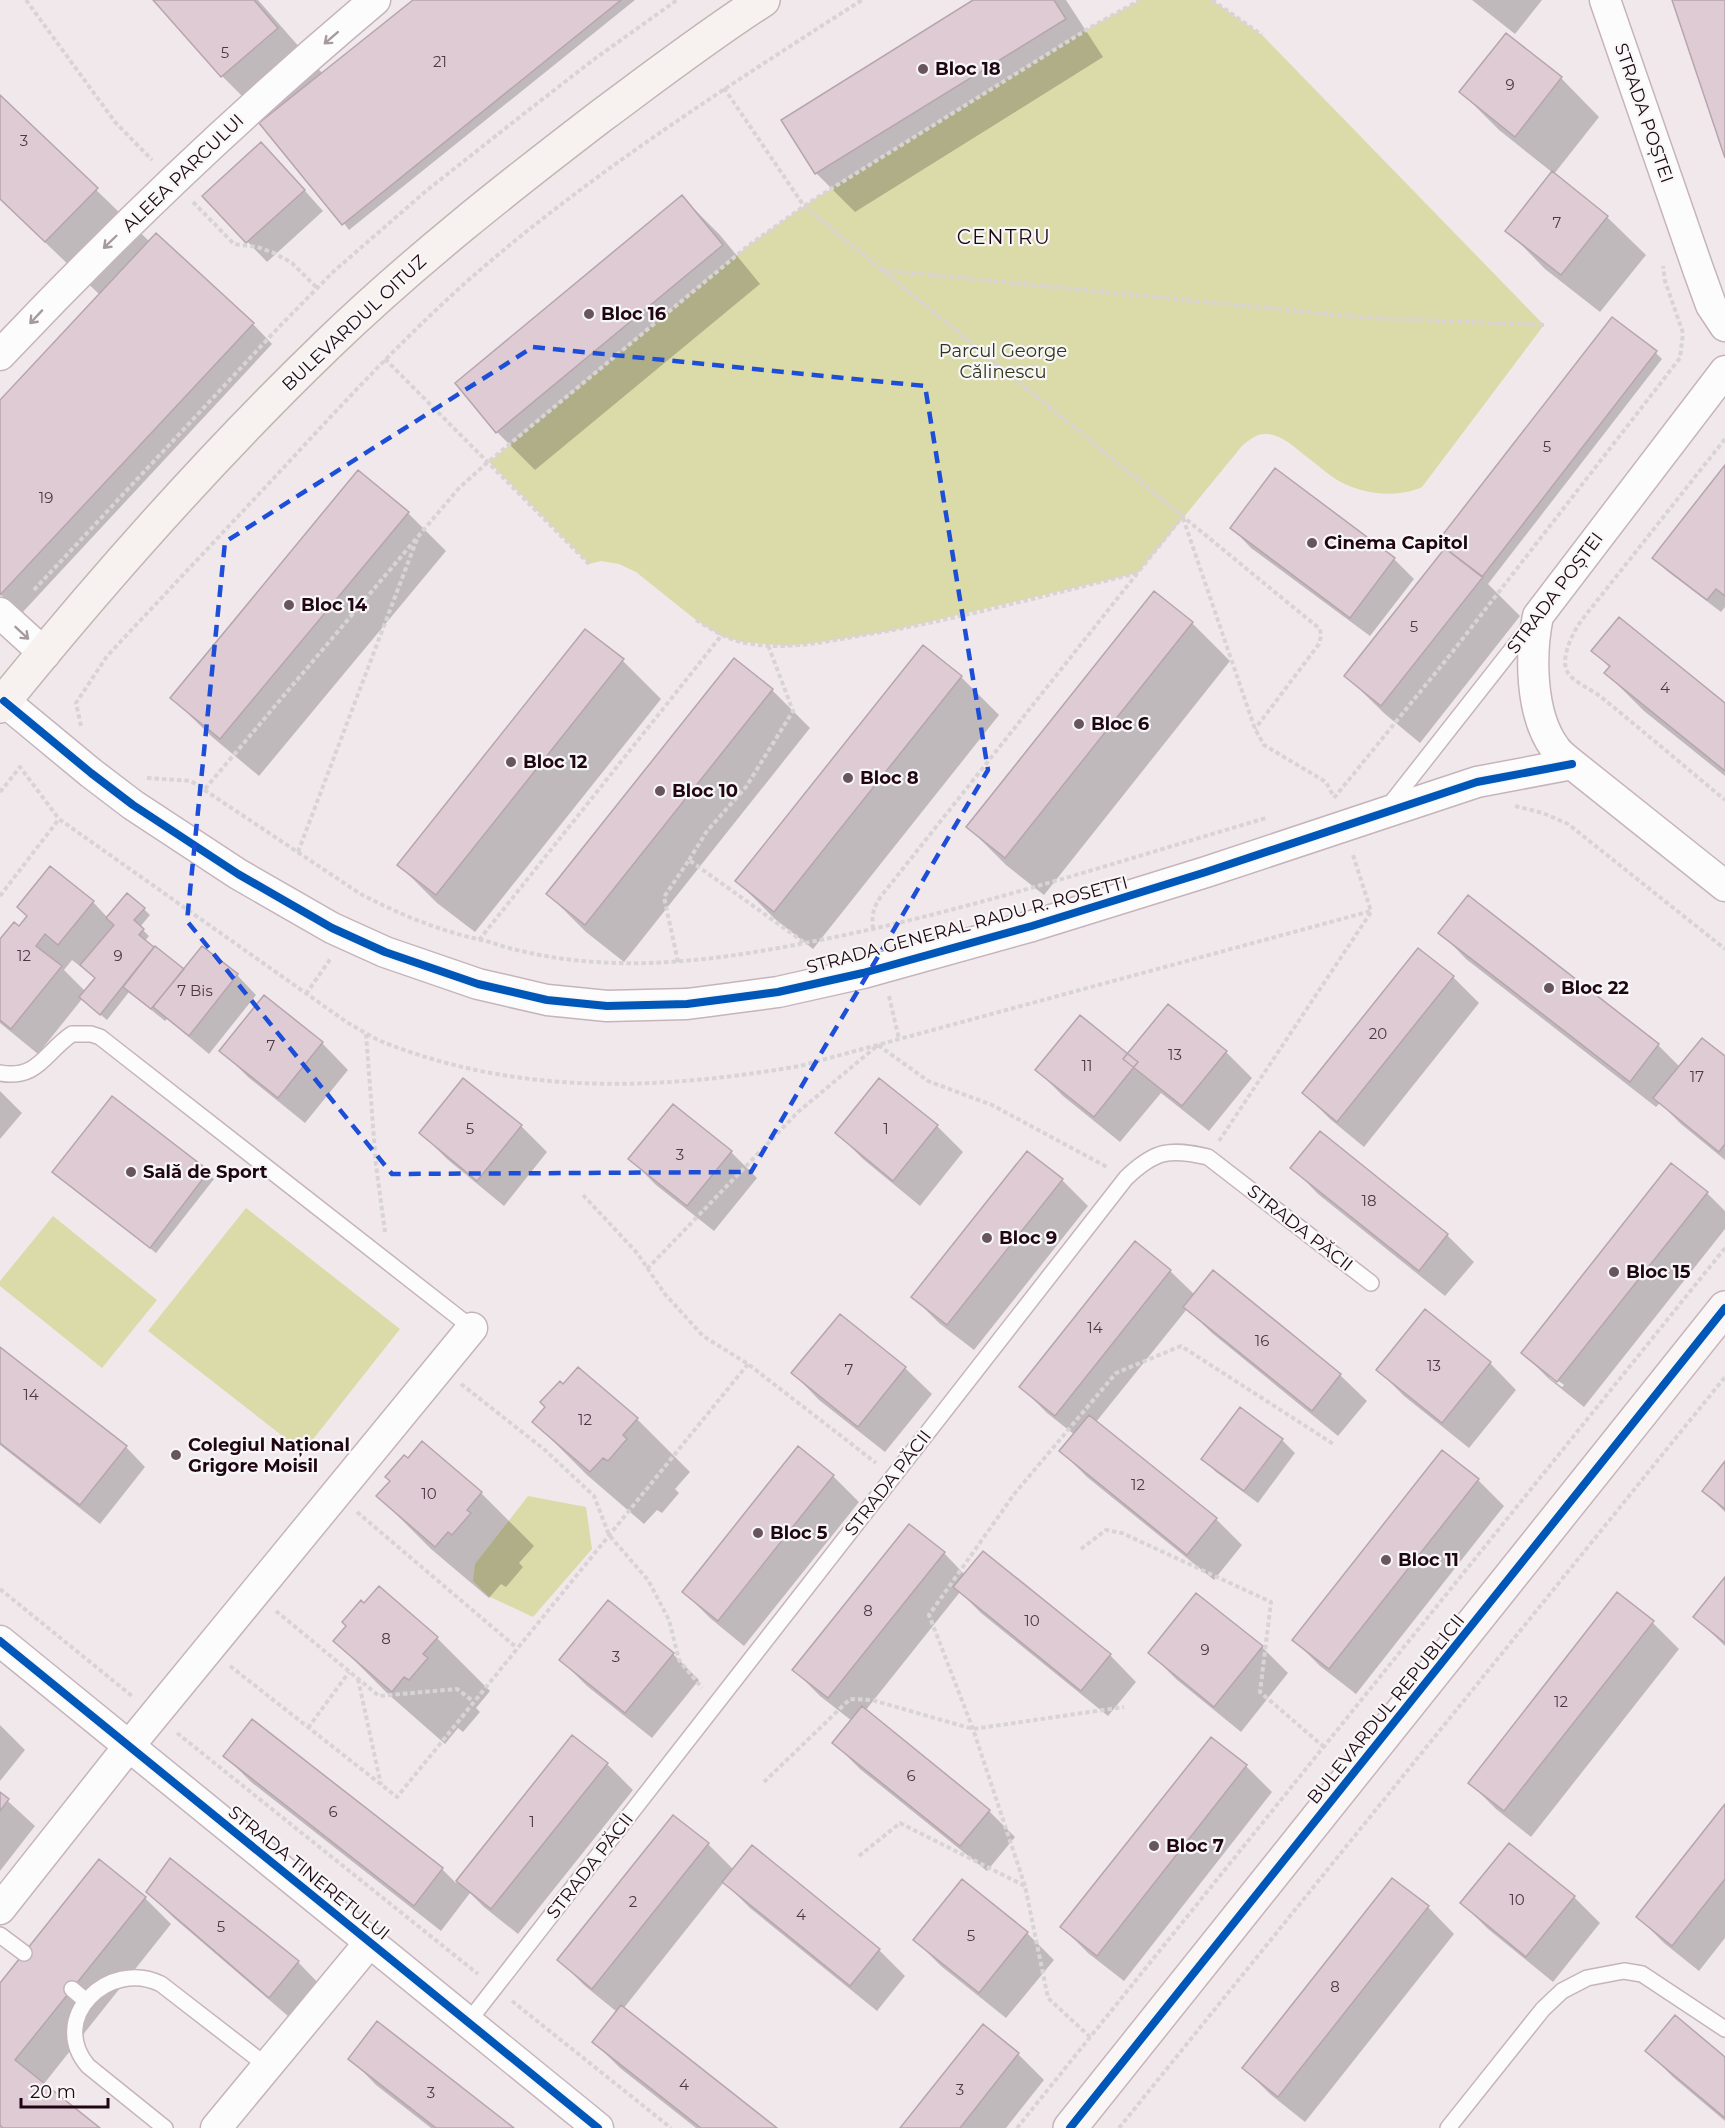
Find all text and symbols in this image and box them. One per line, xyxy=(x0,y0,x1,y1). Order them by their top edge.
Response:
one-way arrow xyxy=(323,31,338,45)
street label: STRADA POȘTEI xyxy=(1609,40,1678,186)
house number: 5 xyxy=(221,43,229,62)
house number: 21 xyxy=(433,52,447,71)
place label: Bloc 18 xyxy=(935,58,1001,80)
marker: Bloc 18 xyxy=(916,62,930,76)
house number: 9 xyxy=(1505,75,1515,94)
street label: ALEEA PARCULUI xyxy=(118,109,248,237)
house number: 3 xyxy=(20,131,28,150)
house number: 7 xyxy=(1553,213,1562,232)
district label: CENTRU xyxy=(957,225,1051,249)
one-way arrow xyxy=(103,234,118,249)
street label: BULEVARDUL OITUZ xyxy=(277,250,431,396)
place label: Bloc 16 xyxy=(601,303,667,325)
marker: Bloc 16 xyxy=(582,307,596,321)
one-way arrow xyxy=(29,309,43,324)
park label: Parcul George Călinescu xyxy=(939,340,1067,383)
house number: 5 xyxy=(1543,437,1551,456)
house number: 19 xyxy=(39,488,53,507)
street label: STRADA POȘTEI xyxy=(1502,528,1609,659)
place label: Cinema Capitol xyxy=(1324,532,1468,554)
marker: Cinema Capitol xyxy=(1305,536,1319,550)
place label: Bloc 14 xyxy=(301,594,368,616)
marker: Bloc 14 xyxy=(282,598,296,612)
house number: 5 xyxy=(1410,617,1418,636)
one-way arrow xyxy=(15,626,30,640)
house number: 4 xyxy=(1660,678,1670,697)
place label: Bloc 6 xyxy=(1091,713,1150,735)
marker: Bloc 6 xyxy=(1072,717,1086,731)
place label: Bloc 12 xyxy=(523,751,588,773)
marker: Bloc 12 xyxy=(504,755,518,769)
place label: Bloc 8 xyxy=(860,767,919,789)
marker: Bloc 8 xyxy=(841,771,855,785)
place label: Bloc 10 xyxy=(672,780,738,802)
marker: Bloc 10 xyxy=(653,784,667,798)
street label: STRADA GENERAL RADU R. ROSETTI xyxy=(804,871,1130,979)
house number: 12 xyxy=(17,946,31,965)
house number: 9 xyxy=(113,946,123,965)
place label: Bloc 22 xyxy=(1561,977,1629,999)
house number: 7 Bis xyxy=(177,981,213,1000)
marker: Bloc 22 xyxy=(1542,981,1556,995)
house number: 20 xyxy=(1369,1024,1387,1043)
house number: 7 xyxy=(267,1036,276,1055)
house number: 13 xyxy=(1168,1045,1182,1064)
house number: 11 xyxy=(1082,1056,1092,1075)
house number: 17 xyxy=(1690,1067,1704,1086)
house number: 5 xyxy=(466,1119,474,1138)
house number: 1 xyxy=(883,1119,889,1138)
house number: 3 xyxy=(676,1145,684,1164)
place label: Sală de Sport xyxy=(143,1161,268,1183)
marker: Sală de Sport xyxy=(124,1165,138,1179)
street label: STRADA PĂCII xyxy=(1243,1180,1357,1276)
house number: 18 xyxy=(1362,1191,1377,1210)
place label: Bloc 9 xyxy=(999,1227,1057,1249)
marker: Bloc 9 xyxy=(980,1231,994,1245)
place label: Bloc 15 xyxy=(1626,1261,1691,1283)
marker: Bloc 15 xyxy=(1607,1265,1621,1279)
house number: 14 xyxy=(1087,1318,1103,1337)
house number: 16 xyxy=(1255,1331,1269,1350)
house number: 13 xyxy=(1427,1356,1441,1375)
house number: 7 xyxy=(845,1360,854,1379)
house number: 14 xyxy=(23,1385,39,1404)
house number: 12 xyxy=(578,1410,592,1429)
street label: STRADA PĂCII xyxy=(840,1426,936,1540)
place label: Colegiul Național Grigore Moisil xyxy=(188,1434,350,1477)
marker: Colegiul Național Grigore Moisil xyxy=(169,1448,183,1462)
house number: 12 xyxy=(1131,1475,1145,1494)
house number: 10 xyxy=(421,1484,437,1503)
place label: Bloc 5 xyxy=(770,1522,828,1544)
marker: Bloc 5 xyxy=(751,1526,765,1540)
place label: Bloc 11 xyxy=(1398,1549,1459,1571)
marker: Bloc 11 xyxy=(1379,1553,1393,1567)
house number: 8 xyxy=(863,1601,873,1620)
street label: BULEVARDUL REPUBLICII xyxy=(1303,1610,1469,1808)
house number: 10 xyxy=(1024,1611,1040,1630)
house number: 8 xyxy=(381,1629,391,1648)
house number: 9 xyxy=(1200,1640,1210,1659)
house number: 3 xyxy=(612,1647,620,1666)
house number: 12 xyxy=(1554,1692,1568,1711)
house number: 6 xyxy=(906,1766,916,1785)
street label: STRADA TINERETULUI xyxy=(224,1801,394,1945)
house number: 6 xyxy=(328,1802,338,1821)
street label: STRADA PĂCII xyxy=(542,1809,638,1923)
house number: 1 xyxy=(529,1812,535,1831)
place label: Bloc 7 xyxy=(1166,1835,1224,1857)
marker: Bloc 7 xyxy=(1147,1839,1161,1853)
house number: 10 xyxy=(1509,1890,1525,1909)
house number: 2 xyxy=(629,1892,637,1911)
house number: 4 xyxy=(796,1905,806,1924)
house number: 5 xyxy=(217,1917,225,1936)
house number: 5 xyxy=(967,1926,975,1945)
house number: 8 xyxy=(1330,1977,1340,1996)
scale bar xyxy=(21,2071,108,2109)
house number: 4 xyxy=(679,2075,689,2094)
house number: 3 xyxy=(956,2080,964,2099)
text: 20 m xyxy=(30,2081,76,2103)
house number: 3 xyxy=(427,2083,435,2102)

